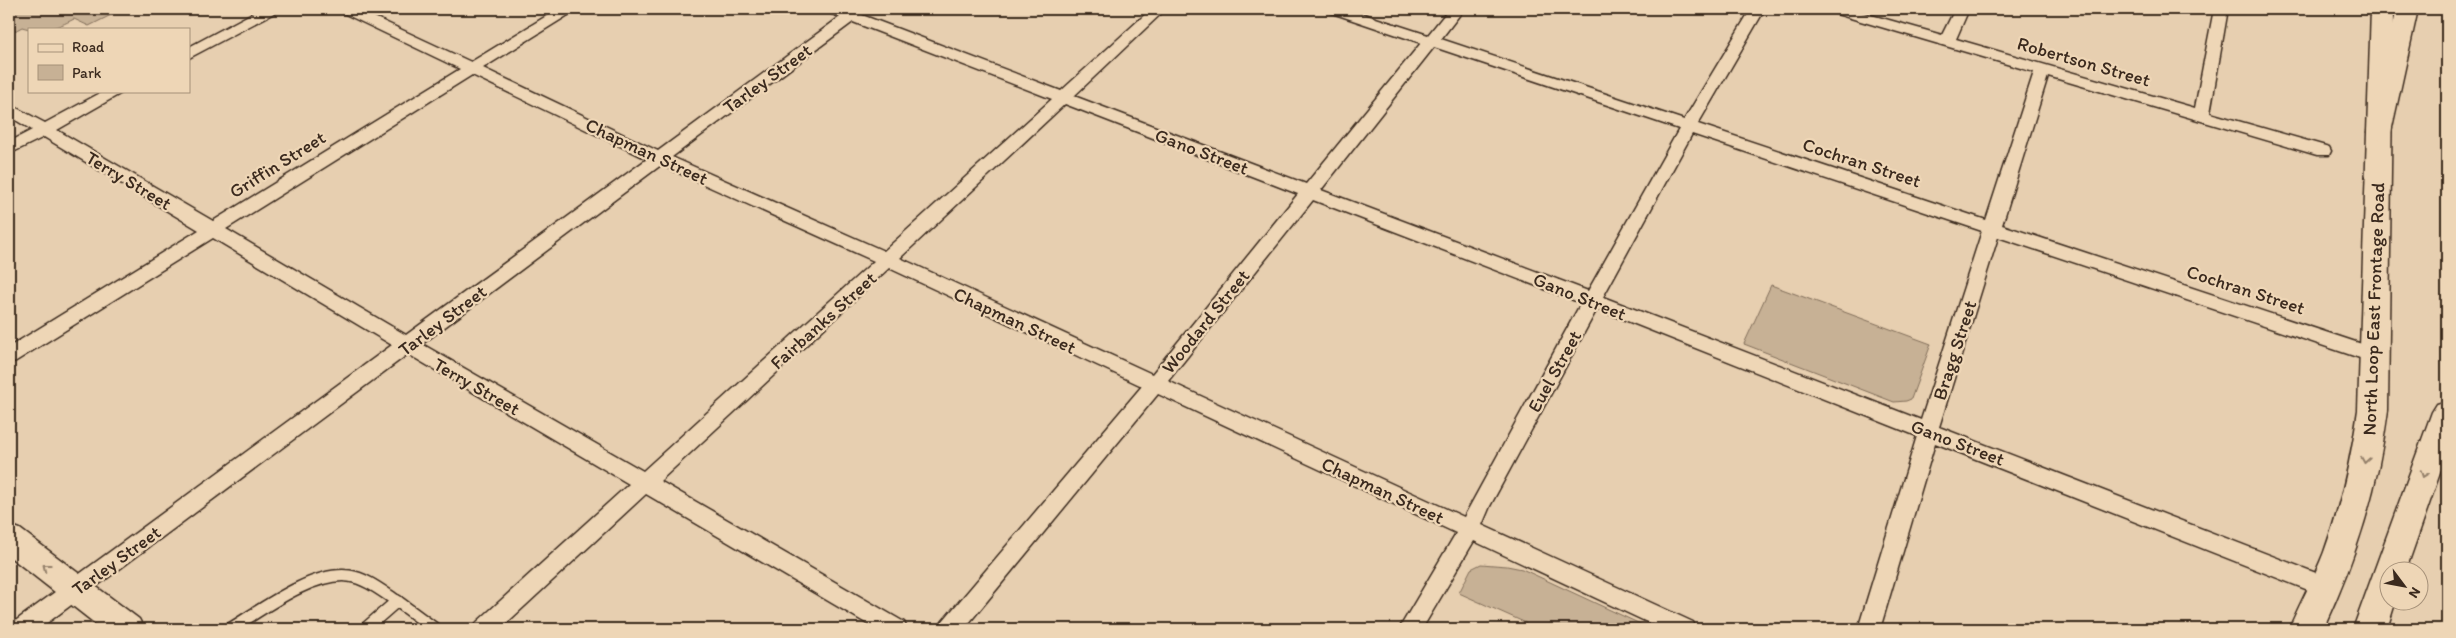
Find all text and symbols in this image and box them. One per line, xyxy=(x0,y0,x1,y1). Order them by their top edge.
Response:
legend xyxy=(28,28,190,92)
street label: Robertson Street xyxy=(2015,31,2153,91)
text: Road xyxy=(72,38,105,56)
street label: Tarley Street xyxy=(718,38,816,118)
text: Park xyxy=(72,64,102,82)
street label: Chapman Street xyxy=(582,113,712,190)
street label: Gano Street xyxy=(1152,123,1252,180)
street label: Griffin Street xyxy=(225,126,330,203)
street label: Cochran Street xyxy=(1800,133,1924,192)
street label: Terry Street xyxy=(82,146,176,215)
street label: North Loop East Frontage Road xyxy=(2358,182,2389,436)
street label: Cochran Street xyxy=(2184,260,2308,319)
street label: Woodard Street xyxy=(1156,265,1254,378)
street label: Fairbanks Street xyxy=(765,267,881,374)
street label: Gano Street xyxy=(1530,267,1630,326)
street label: Tarley Street xyxy=(394,280,491,361)
street label: Chapman Street xyxy=(950,282,1080,359)
street label: Bragg Street xyxy=(1928,297,1981,403)
street label: Euel Street xyxy=(1522,326,1586,416)
street label: Terry Street xyxy=(429,352,524,420)
street label: Gano Street xyxy=(1908,414,2008,471)
street label: Chapman Street xyxy=(1318,452,1448,529)
one-way arrow xyxy=(2361,455,2371,464)
one-way arrow xyxy=(2420,470,2430,478)
street label: Tarley Street xyxy=(67,520,165,600)
north arrow xyxy=(2378,560,2428,610)
one-way arrow xyxy=(43,564,52,573)
text: N xyxy=(2405,584,2424,601)

